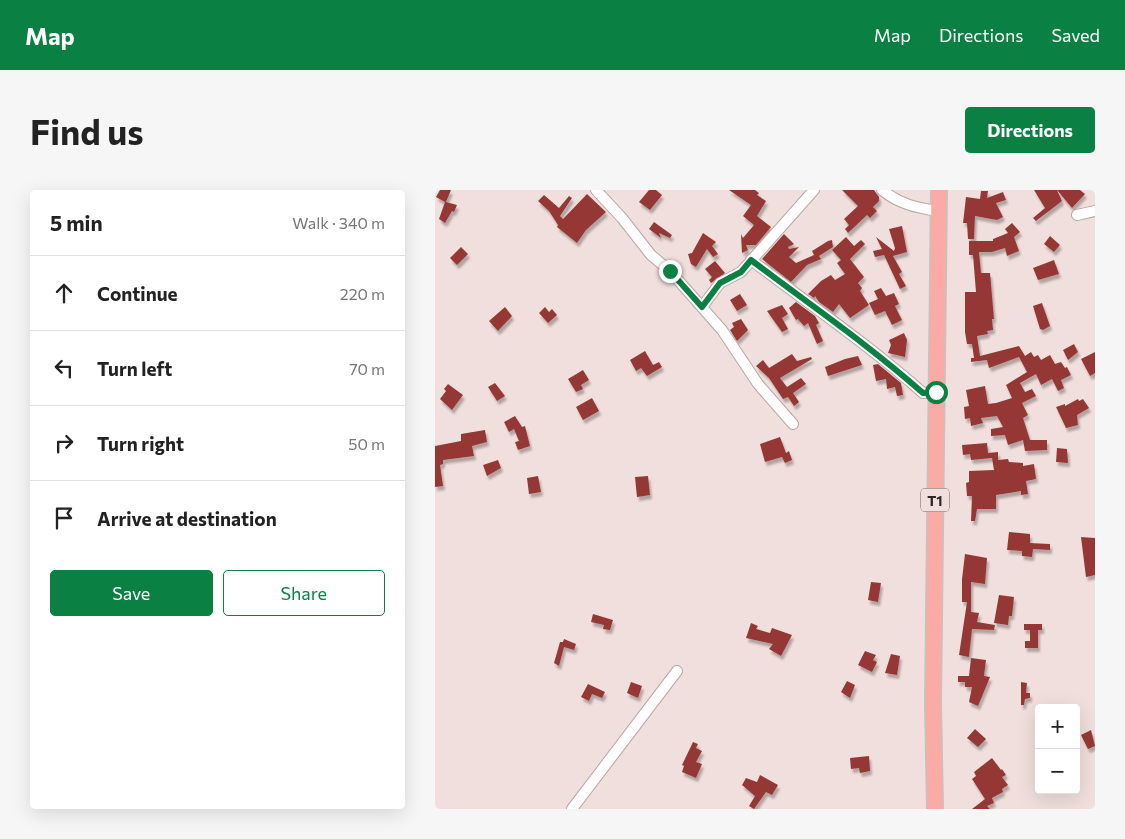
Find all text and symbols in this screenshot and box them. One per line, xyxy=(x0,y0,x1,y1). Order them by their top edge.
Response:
text: Map xyxy=(25,21,75,50)
text: Map xyxy=(874,24,911,46)
text: Directions xyxy=(939,24,1023,46)
text: Saved xyxy=(1051,24,1100,46)
button: Directions xyxy=(965,107,1095,153)
text: Find us xyxy=(30,109,144,152)
text: 5 min xyxy=(50,210,103,235)
text: Walk · 340 m xyxy=(292,213,385,232)
route end xyxy=(659,260,682,283)
icon: ahead xyxy=(50,279,78,307)
text: Continue xyxy=(97,282,177,305)
text: 220 m xyxy=(340,284,385,303)
icon: left xyxy=(50,354,78,382)
text: Turn left xyxy=(97,357,172,380)
text: 70 m xyxy=(349,359,385,378)
route start xyxy=(925,381,948,404)
icon: right xyxy=(50,429,78,457)
text: Turn right xyxy=(97,432,184,455)
text: 50 m xyxy=(348,434,385,453)
road number: T1 xyxy=(921,488,949,512)
icon: arrive xyxy=(50,504,78,532)
text: Arrive at destination xyxy=(97,507,277,530)
button: Save xyxy=(50,570,213,616)
button: Share xyxy=(223,570,385,616)
map controls xyxy=(1035,704,1080,794)
button: + xyxy=(1035,704,1080,749)
button: − xyxy=(1035,749,1080,794)

